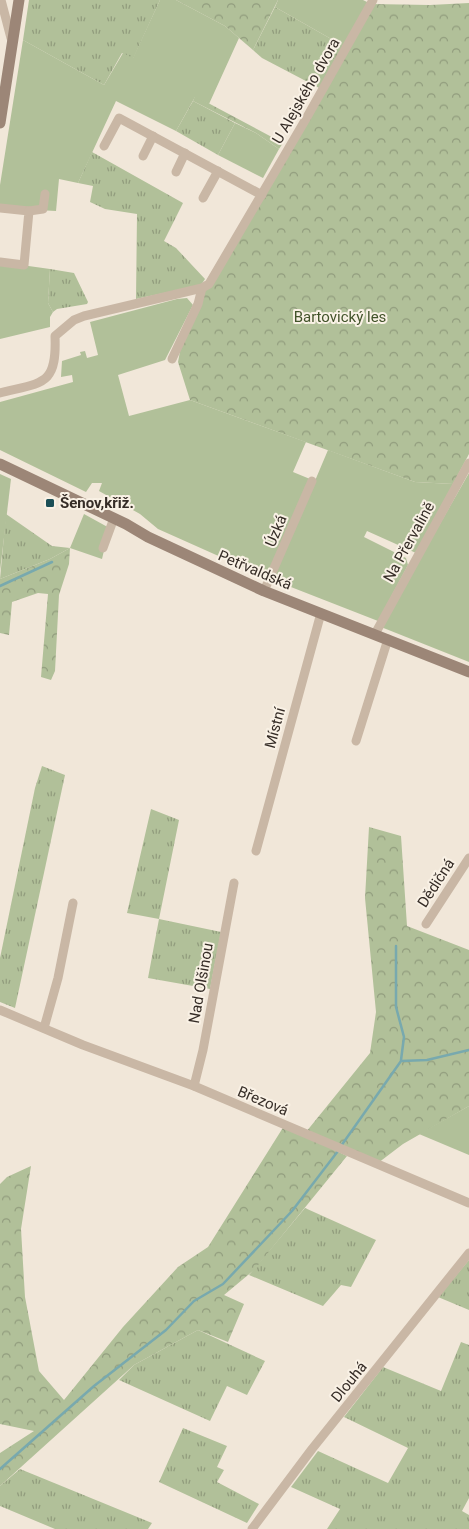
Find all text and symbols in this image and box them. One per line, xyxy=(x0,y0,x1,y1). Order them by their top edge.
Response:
street label: U Alejského dvora xyxy=(268,35,344,147)
park label: Bartovický les xyxy=(294,308,386,326)
place label: Šenov,křiž. xyxy=(60,494,134,512)
marker: Šenov,křiž. xyxy=(44,497,56,509)
street label: Na Přervalině xyxy=(380,499,438,585)
street label: Úzká xyxy=(261,512,291,550)
street label: Petřvaldská xyxy=(215,546,295,594)
street label: Místní xyxy=(261,704,289,750)
street label: Dědičná xyxy=(414,855,458,911)
street label: Nad Olšinou xyxy=(185,941,217,1025)
street label: Březová xyxy=(235,1082,291,1120)
street label: Dlouhá xyxy=(327,1358,371,1406)

